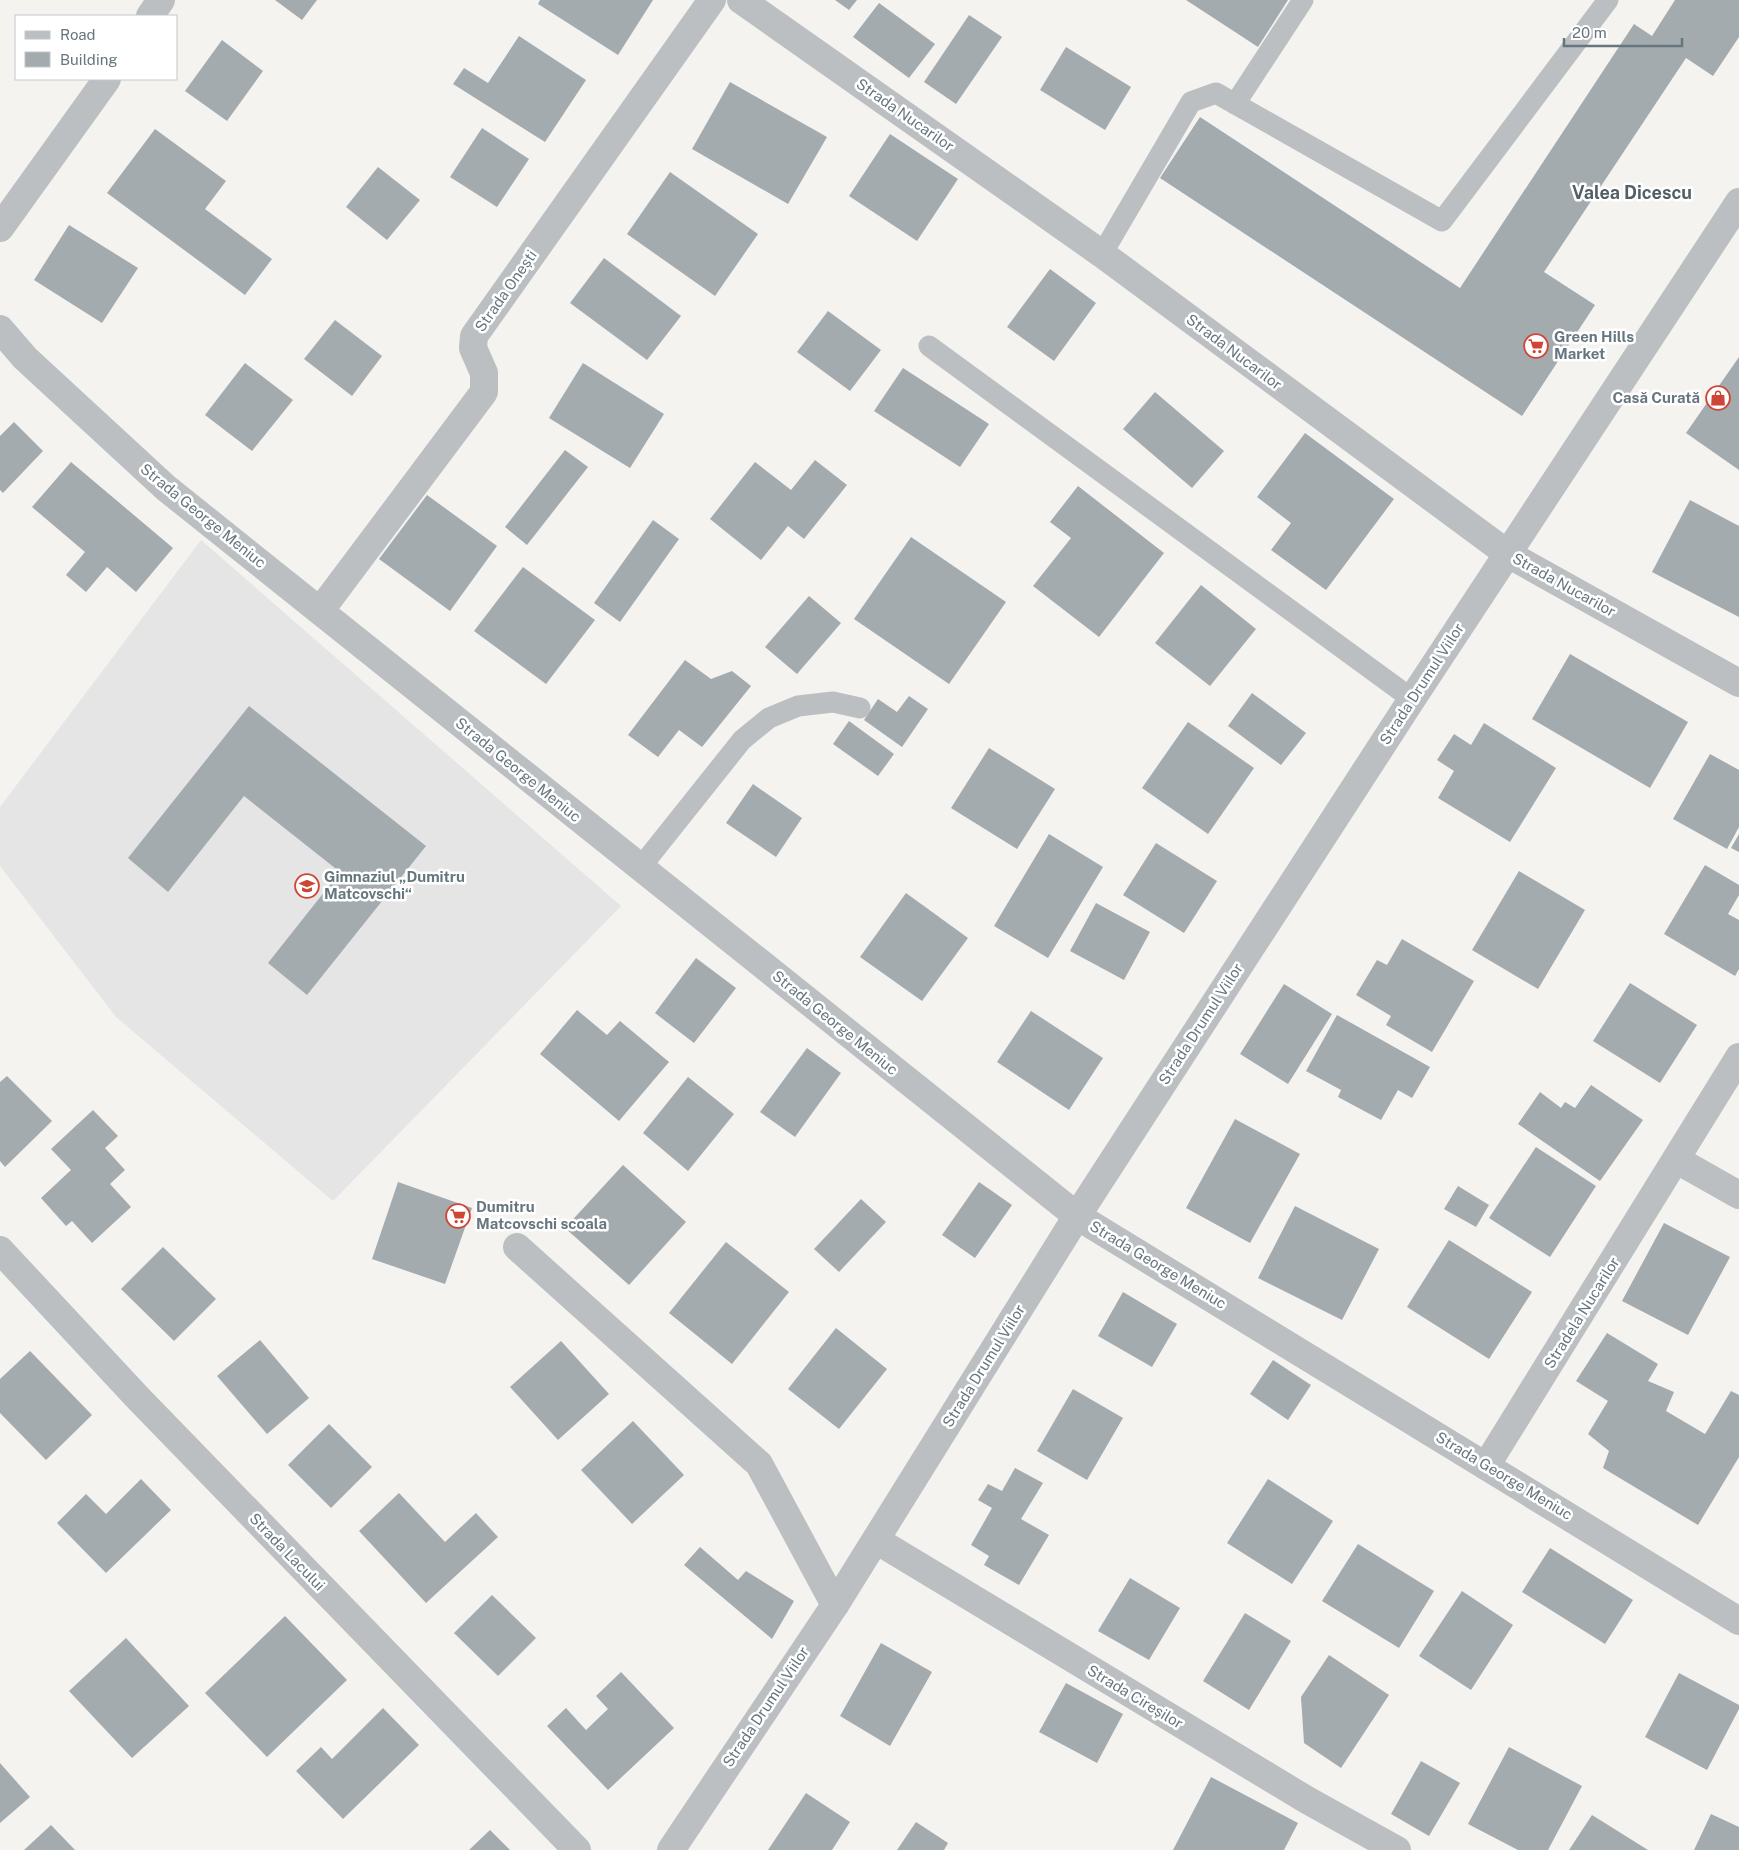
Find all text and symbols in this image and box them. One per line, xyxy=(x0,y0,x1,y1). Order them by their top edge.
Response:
legend xyxy=(15,15,178,80)
scale bar xyxy=(1564,15,1682,47)
text: 20 m xyxy=(1572,24,1607,41)
text: Road xyxy=(60,26,96,43)
text: Building xyxy=(60,51,118,68)
street label: Strada Nucarilor xyxy=(853,75,957,155)
district label: Valea Dicescu xyxy=(1572,182,1692,203)
street label: Strada Onești xyxy=(471,247,540,335)
street label: Strada Nucarilor xyxy=(1183,310,1285,393)
place label: Green Hills Market xyxy=(1554,328,1634,362)
supermarket icon: Green Hills Market xyxy=(1523,333,1549,359)
shop icon: Casă Curată xyxy=(1705,385,1731,411)
place label: Casă Curată xyxy=(1612,389,1700,406)
street label: Strada George Meniuc xyxy=(137,460,269,571)
street label: Strada Nucarilor xyxy=(1510,549,1619,620)
street label: Strada Drumul Viilor xyxy=(1376,620,1467,748)
street label: Strada George Meniuc xyxy=(452,714,584,825)
place label: Gimnaziul „Dumitru Matcovschi“ xyxy=(324,868,465,902)
school or university icon: Gimnaziul „Dumitru Matcovschi“ xyxy=(294,873,320,899)
street label: Strada Drumul Viilor xyxy=(1155,960,1246,1088)
street label: Strada George Meniuc xyxy=(769,967,901,1078)
place label: Dumitru Matcovschi scoala xyxy=(476,1198,607,1232)
supermarket icon: Dumitru Matcovschi scoala xyxy=(445,1203,471,1229)
street label: Strada George Meniuc xyxy=(1087,1217,1229,1312)
street label: Stradela Nucarilor xyxy=(1540,1254,1623,1371)
street label: Strada Drumul Viilor xyxy=(939,1301,1028,1430)
street label: Strada George Meniuc xyxy=(1433,1428,1575,1523)
street label: Strada Lacului xyxy=(246,1509,328,1594)
street label: Strada Drumul Viilor xyxy=(719,1643,812,1770)
street label: Strada Cireșilor xyxy=(1084,1661,1186,1732)

